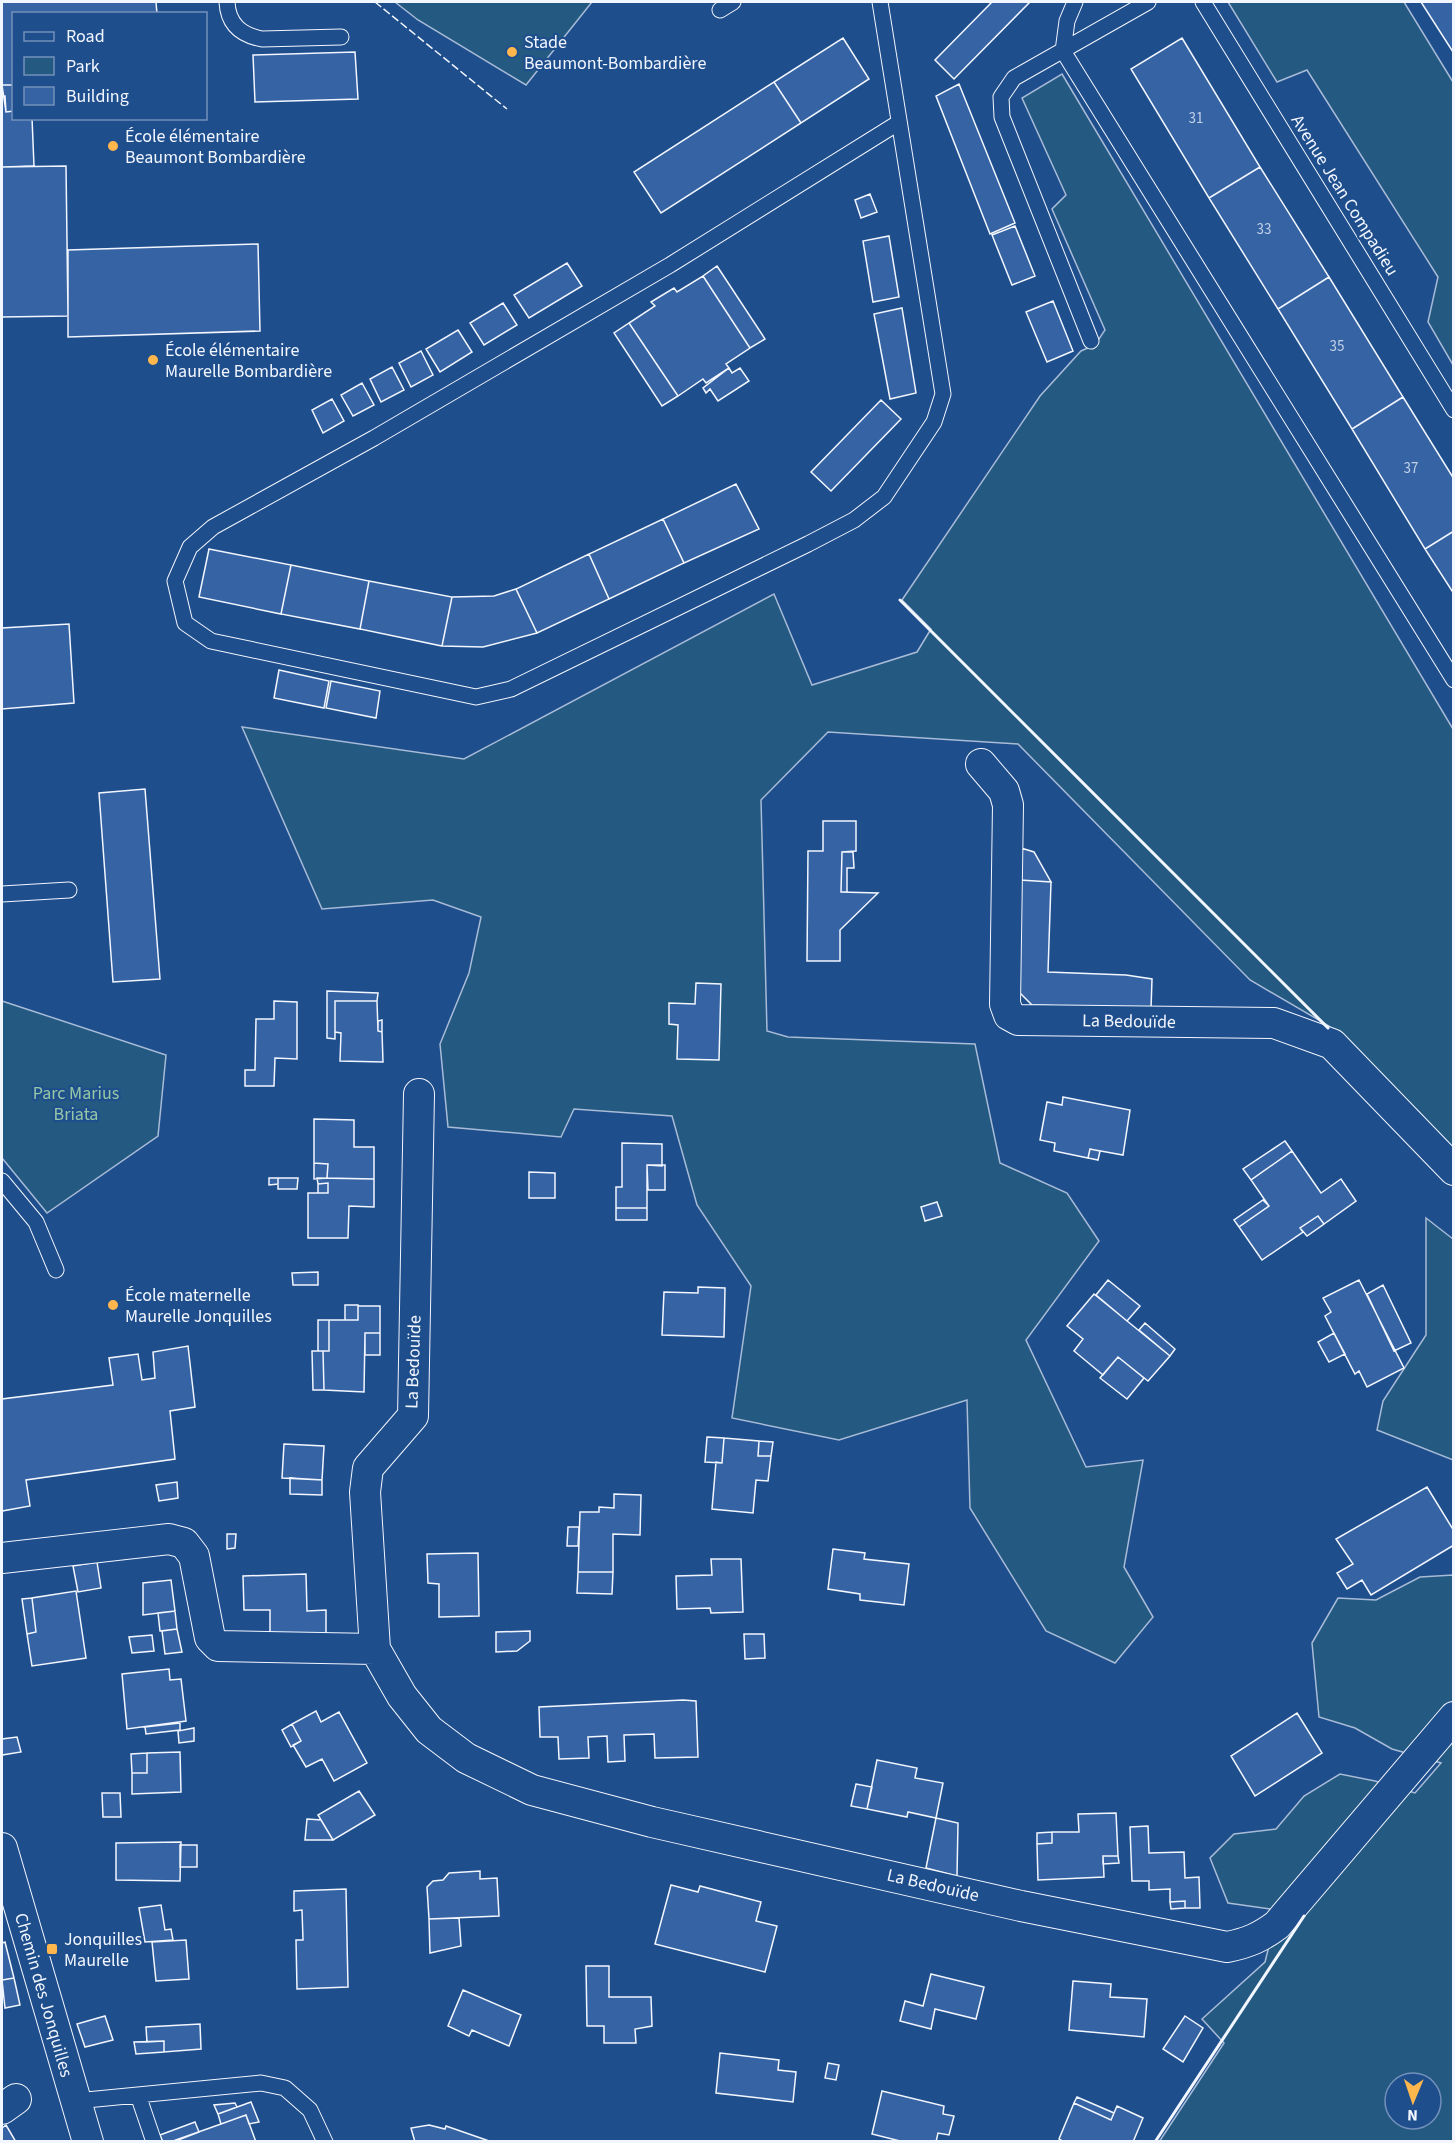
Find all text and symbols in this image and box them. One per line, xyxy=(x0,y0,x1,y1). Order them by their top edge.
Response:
legend xyxy=(12,12,207,120)
text: Road xyxy=(66,24,105,49)
place label: Stade Beaumont-Bombardière xyxy=(524,30,706,76)
marker: Stade Beaumont-Bombardière xyxy=(505,45,519,59)
text: Park xyxy=(66,54,100,79)
text: Building xyxy=(66,84,129,109)
house number: 31 xyxy=(1189,108,1203,129)
street label: Avenue Jean Compadieu xyxy=(1285,110,1404,281)
place label: École élémentaire Beaumont Bombardière xyxy=(125,124,306,170)
marker: École élémentaire Beaumont Bombardière xyxy=(106,139,120,153)
house number: 33 xyxy=(1257,219,1271,240)
house number: 35 xyxy=(1330,336,1344,357)
place label: École élémentaire Maurelle Bombardière xyxy=(165,338,332,384)
marker: École élémentaire Maurelle Bombardière xyxy=(146,353,160,367)
house number: 37 xyxy=(1404,458,1418,479)
street label: La Bedouïde xyxy=(1082,1008,1176,1035)
park label: Parc Marius Briata xyxy=(33,1081,119,1127)
place label: École maternelle Maurelle Jonquilles xyxy=(125,1283,272,1329)
marker: École maternelle Maurelle Jonquilles xyxy=(106,1298,120,1312)
street label: La Bedouïde xyxy=(399,1315,428,1409)
street label: La Bedouïde xyxy=(884,1863,981,1908)
street label: Chemin des Jonquilles xyxy=(8,1910,79,2080)
place label: Jonquilles Maurelle xyxy=(64,1927,142,1973)
marker: Jonquilles Maurelle xyxy=(45,1942,59,1956)
north arrow xyxy=(1383,2071,1443,2131)
text: N xyxy=(1407,2104,1418,2126)

